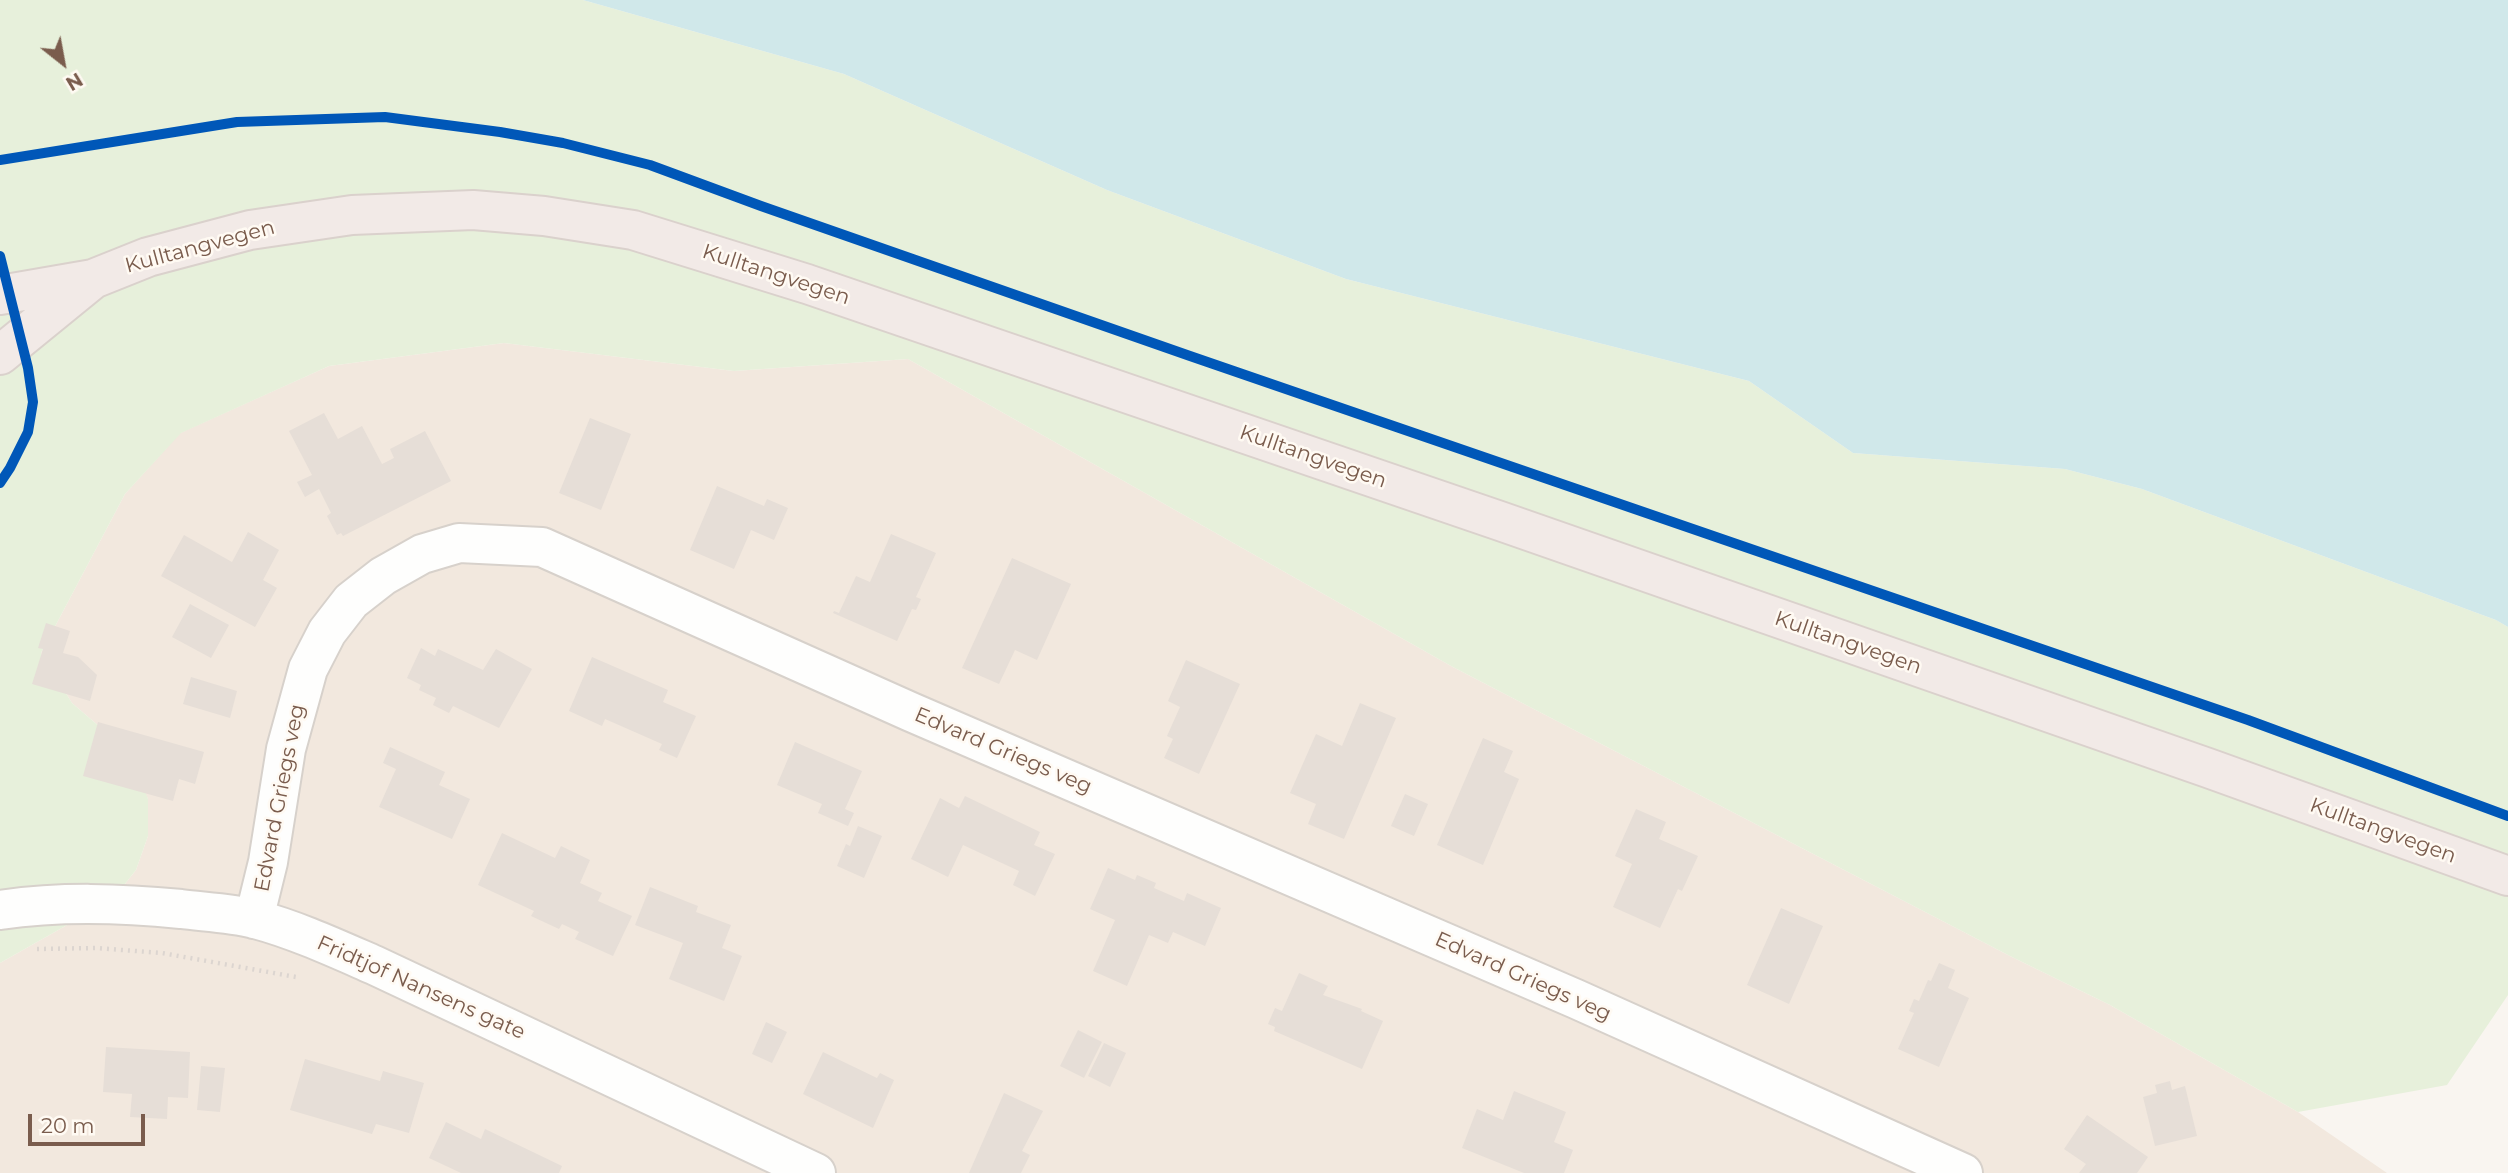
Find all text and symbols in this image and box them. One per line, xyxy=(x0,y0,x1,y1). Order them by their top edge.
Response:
north arrow xyxy=(28,28,98,98)
text: N xyxy=(62,68,87,95)
street label: Kulltangvegen xyxy=(122,215,278,279)
street label: Kulltangvegen xyxy=(699,239,853,311)
street label: Kulltangvegen xyxy=(1236,420,1390,494)
street label: Kulltangvegen xyxy=(1771,606,1925,680)
street label: Edvard Griegs veg xyxy=(249,702,311,894)
street label: Edvard Griegs veg xyxy=(910,702,1096,800)
street label: Kulltangvegen xyxy=(2306,793,2460,869)
street label: Edvard Griegs veg xyxy=(1431,927,1615,1027)
street label: Fridtjof Nansens gate xyxy=(313,931,529,1045)
scale bar xyxy=(32,1100,149,1144)
text: 20 m xyxy=(41,1113,95,1138)

